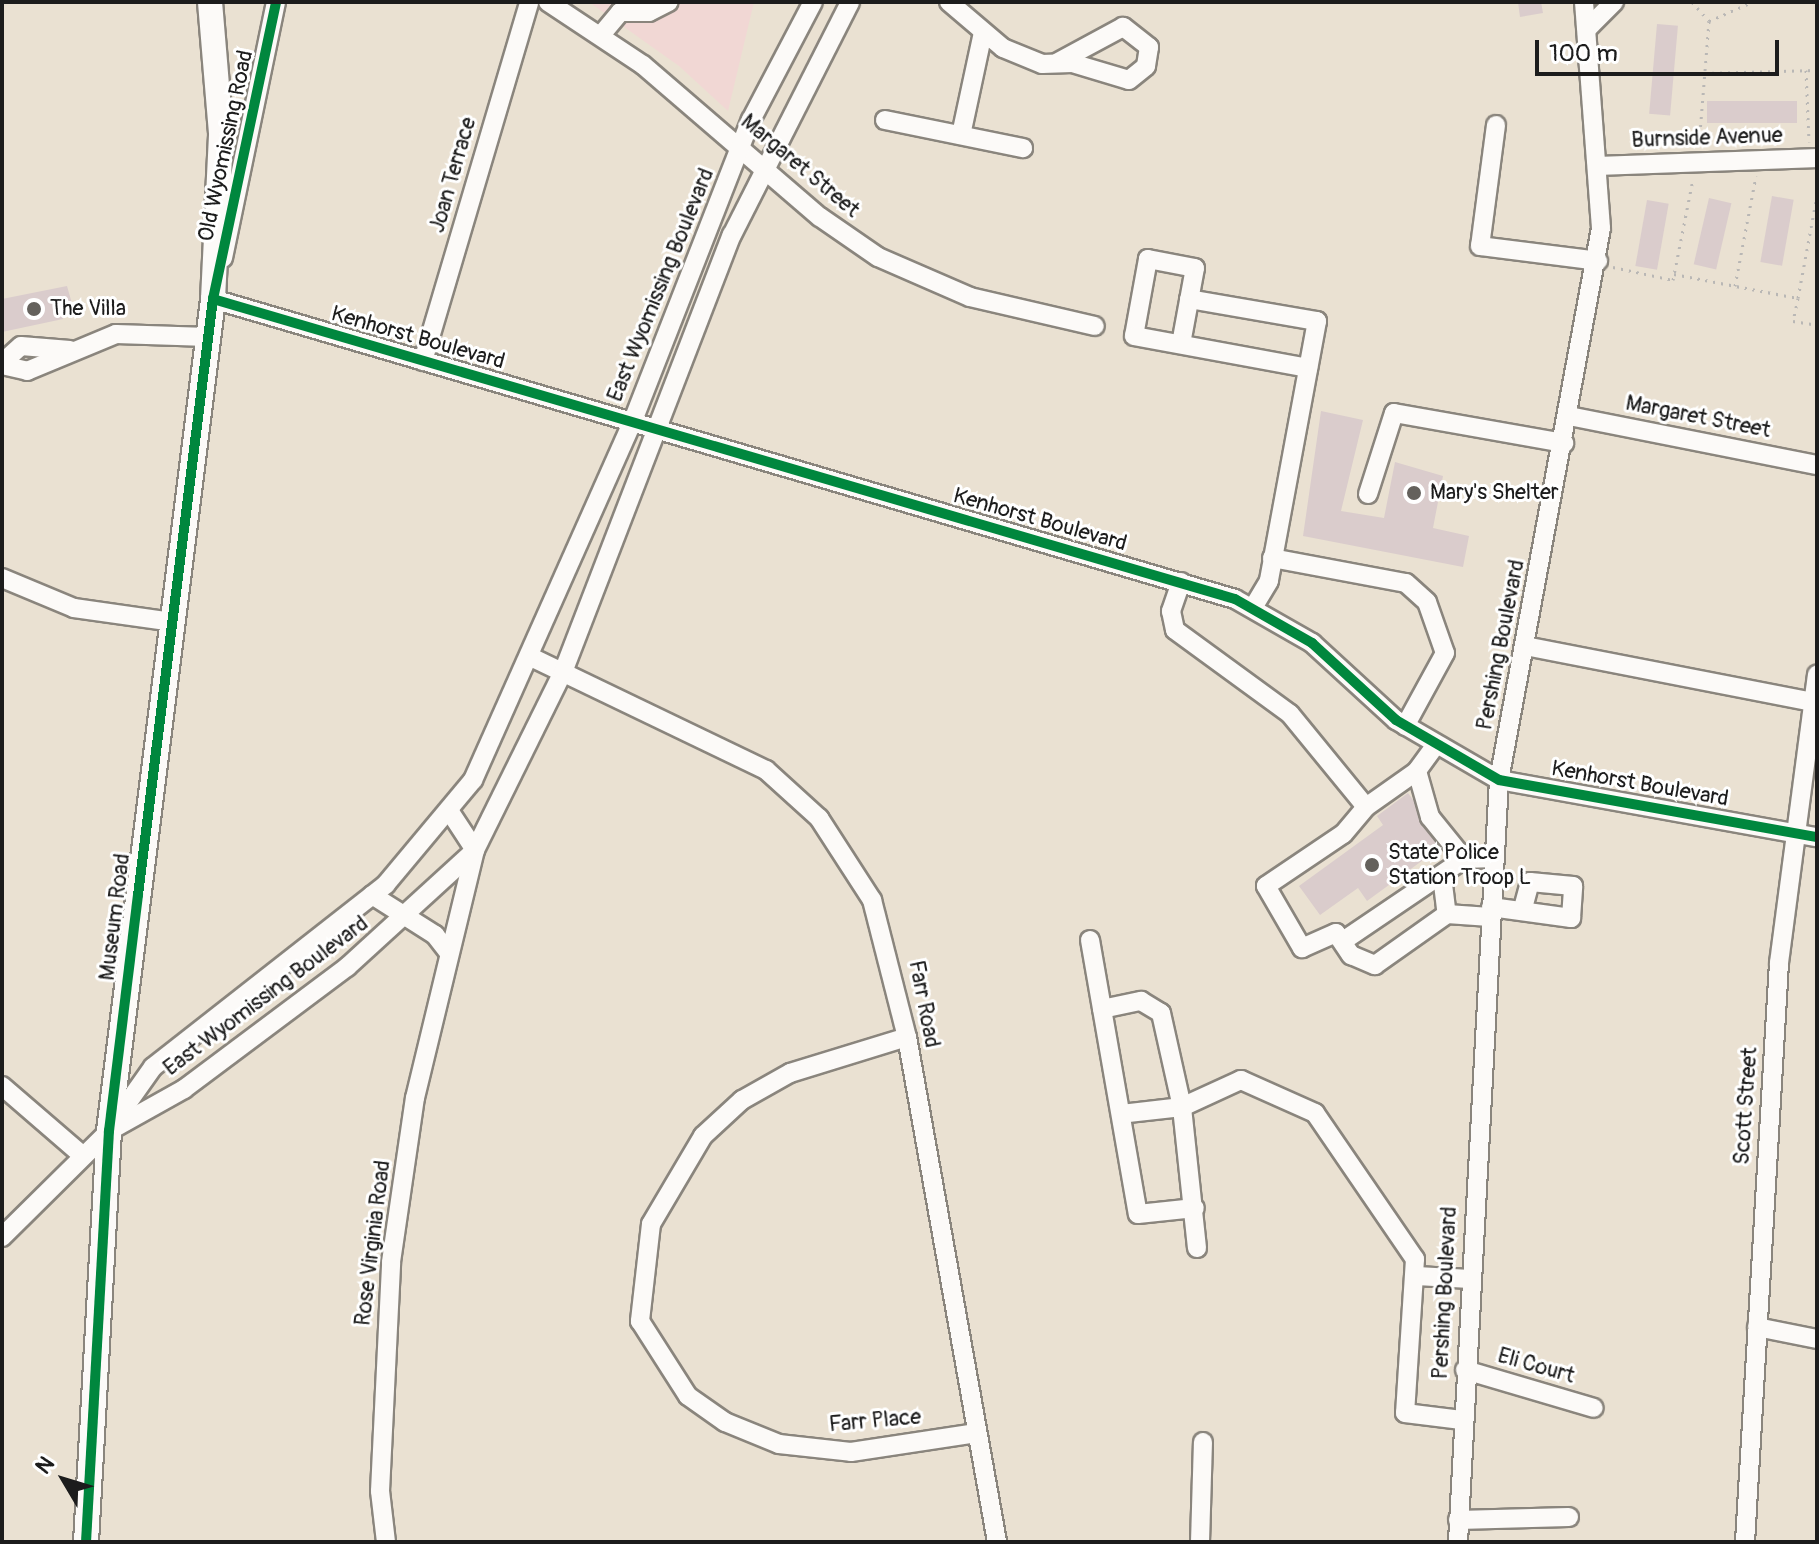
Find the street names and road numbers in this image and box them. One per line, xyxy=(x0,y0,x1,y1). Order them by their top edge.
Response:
street label: Old Wyomissing Road xyxy=(193,48,259,244)
street label: Margaret Street xyxy=(735,109,865,223)
street label: Joan Terrace xyxy=(424,114,482,236)
street label: Burnside Avenue xyxy=(1631,122,1783,154)
street label: East Wyomissing Boulevard xyxy=(602,164,720,406)
street label: Kenhorst Boulevard xyxy=(328,301,508,375)
street label: Margaret Street xyxy=(1623,390,1773,444)
street label: Kenhorst Boulevard xyxy=(950,483,1130,557)
street label: Pershing Boulevard xyxy=(1472,558,1530,732)
street label: Kenhorst Boulevard xyxy=(1549,755,1731,813)
street label: Museum Road xyxy=(94,852,136,982)
street label: East Wyomissing Boulevard xyxy=(158,910,374,1082)
street label: Farr Road xyxy=(903,958,945,1050)
street label: Scott Street xyxy=(1729,1046,1763,1166)
street label: Rose Virginia Road xyxy=(350,1159,396,1327)
street label: Pershing Boulevard xyxy=(1427,1206,1463,1380)
street label: Eli Court xyxy=(1495,1342,1577,1390)
street label: Farr Place xyxy=(828,1404,922,1438)

